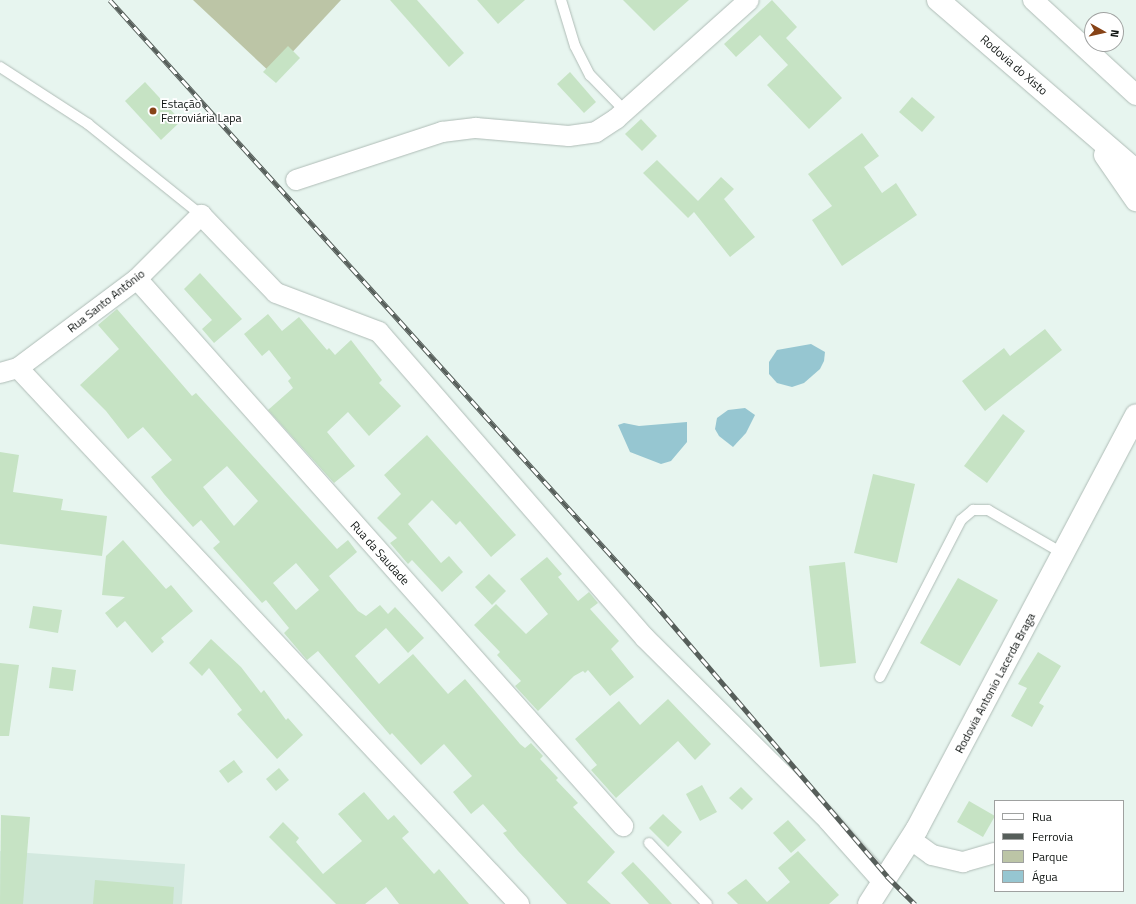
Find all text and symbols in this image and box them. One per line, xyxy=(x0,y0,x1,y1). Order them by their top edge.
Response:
north arrow xyxy=(1084,12,1124,52)
text: N xyxy=(1106,29,1123,38)
street label: Rodovia do Xisto xyxy=(978,32,1050,98)
place label: Estação Ferroviária Lapa xyxy=(161,97,242,125)
marker: Estação Ferroviária Lapa xyxy=(148,106,158,116)
street label: Rua Santo Antônio xyxy=(65,266,147,336)
street label: Rua da Saudade xyxy=(348,518,412,588)
street label: Rodovia Antonio Lacerda Braga xyxy=(952,610,1038,756)
legend xyxy=(994,800,1124,892)
text: Rua xyxy=(1032,807,1052,826)
text: Ferrovia xyxy=(1032,827,1073,846)
text: Parque xyxy=(1032,847,1068,866)
text: Água xyxy=(1032,867,1058,886)

